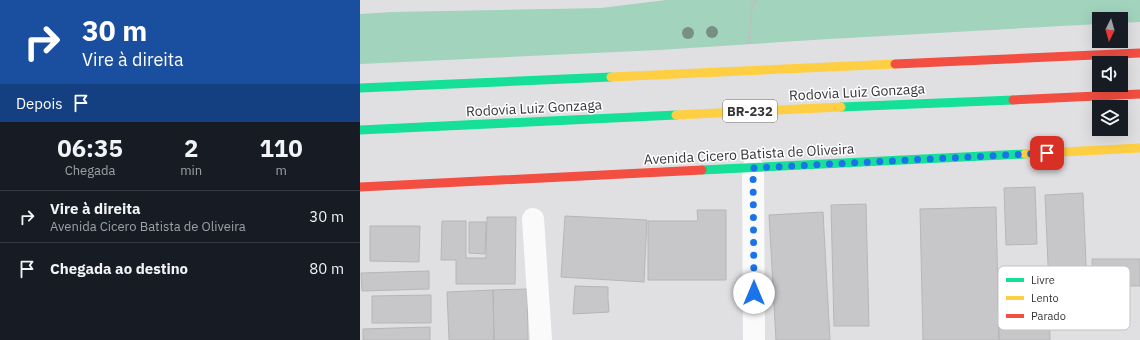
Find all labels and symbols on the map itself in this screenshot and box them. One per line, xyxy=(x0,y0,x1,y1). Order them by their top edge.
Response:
north arrow xyxy=(1092,12,1128,48)
street label: Rodovia Luiz Gonzaga xyxy=(789,79,926,105)
street label: Rodovia Luiz Gonzaga xyxy=(466,95,603,121)
road number: BR-232 xyxy=(723,100,777,122)
pin xyxy=(1030,136,1064,170)
street label: Avenida Cicero Batista de Oliveira xyxy=(643,139,855,169)
legend xyxy=(998,266,1130,330)
position arrow xyxy=(733,272,775,314)
text: Livre xyxy=(1031,273,1055,287)
text: Lento xyxy=(1031,291,1059,305)
text: Parado xyxy=(1031,309,1066,323)

